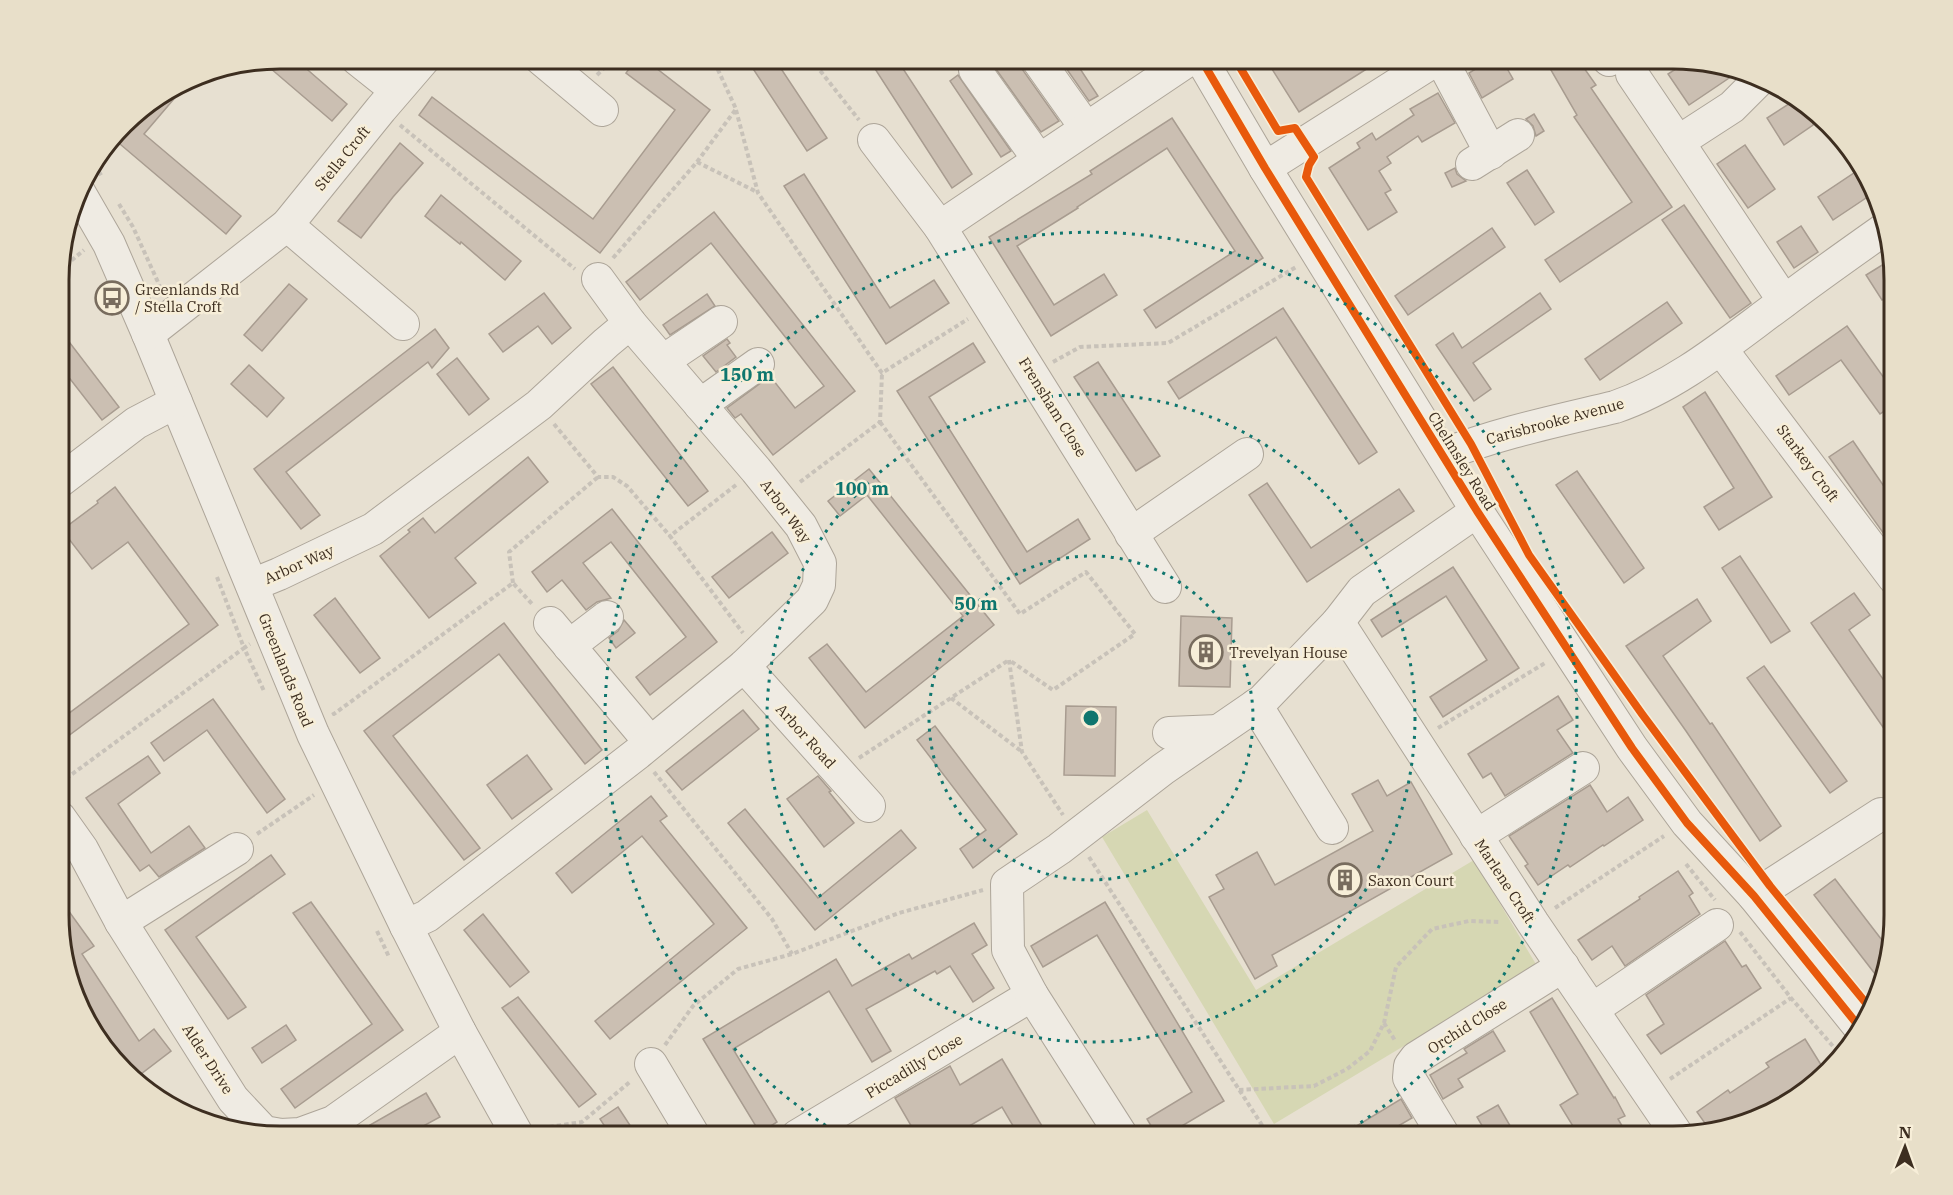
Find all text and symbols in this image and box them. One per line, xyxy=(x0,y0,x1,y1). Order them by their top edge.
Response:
street label: Stella Croft xyxy=(310,122,374,194)
bus stop icon: Greenlands Rd / Stella Croft xyxy=(94,280,130,316)
place label: Greenlands Rd / Stella Croft xyxy=(135,280,239,316)
street label: Frensham Close xyxy=(1015,354,1091,460)
text: 150 m xyxy=(720,363,775,386)
street label: Carisbrooke Avenue xyxy=(1484,393,1626,449)
street label: Chelmsley Road xyxy=(1424,408,1500,514)
street label: Starkey Croft xyxy=(1773,421,1843,505)
street label: Arbor Way xyxy=(756,475,816,547)
text: 100 m xyxy=(835,477,890,500)
street label: Arbor Way xyxy=(261,540,337,588)
text: 50 m xyxy=(954,592,998,615)
street label: Greenlands Road xyxy=(255,610,317,730)
building icon: Trevelyan House xyxy=(1188,634,1224,670)
place label: Trevelyan House xyxy=(1229,643,1348,662)
street label: Arbor Road xyxy=(772,700,840,772)
centre of rings xyxy=(1081,708,1101,728)
street label: Marlene Croft xyxy=(1471,835,1539,927)
building icon: Saxon Court xyxy=(1327,862,1363,898)
place label: Saxon Court xyxy=(1368,871,1454,890)
street label: Orchid Close xyxy=(1424,994,1510,1058)
street label: Alder Drive xyxy=(178,1020,238,1098)
street label: Piccadilly Close xyxy=(862,1030,966,1102)
north arrow xyxy=(1875,1117,1935,1177)
text: N xyxy=(1899,1122,1912,1142)

